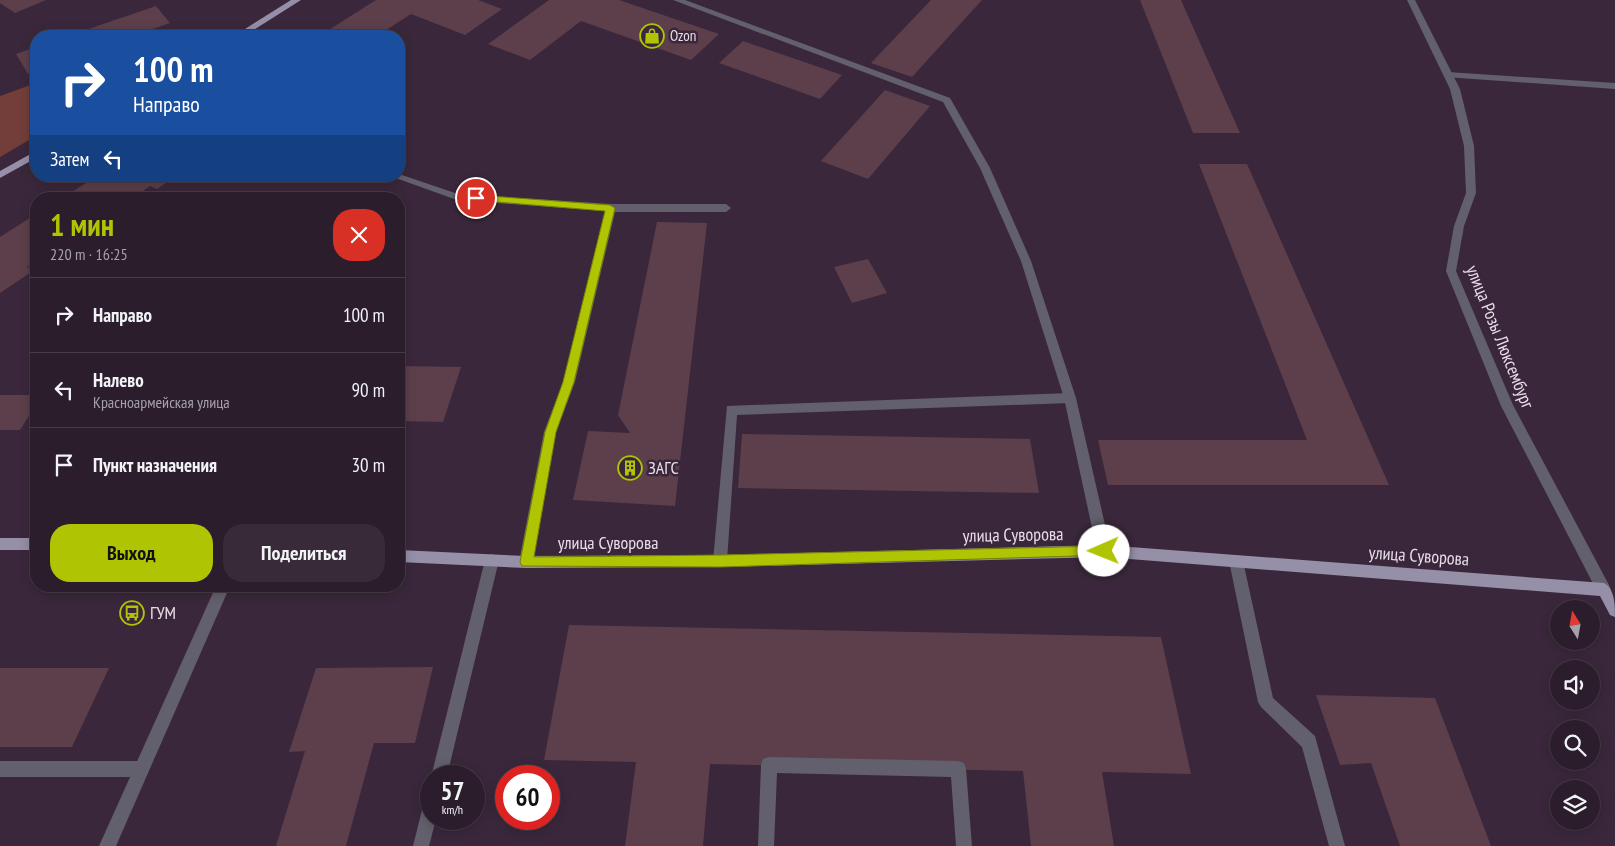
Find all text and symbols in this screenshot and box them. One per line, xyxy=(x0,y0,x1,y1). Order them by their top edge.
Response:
shop icon: Ozon xyxy=(639,23,665,49)
place label: Ozon xyxy=(670,26,696,45)
text: 100 m xyxy=(133,46,214,92)
icon: right xyxy=(50,50,115,115)
text: Направо xyxy=(133,90,200,118)
icon: left xyxy=(99,145,127,173)
text: Затем xyxy=(50,147,89,171)
pin xyxy=(455,177,497,219)
icon: arrive xyxy=(462,184,490,212)
text: 1 мин xyxy=(50,205,114,244)
button: close xyxy=(333,209,385,261)
text: 220 m · 16:25 xyxy=(50,244,128,264)
street label: улица Розы Люксембург xyxy=(1461,262,1540,413)
icon: right xyxy=(50,301,78,329)
text: Направо xyxy=(93,303,152,327)
text: 100 m xyxy=(343,303,385,327)
text: Налево xyxy=(93,368,144,392)
icon: left xyxy=(50,376,78,404)
text: 90 m xyxy=(352,378,385,402)
text: Красноармейская улица xyxy=(93,392,230,412)
icon: arrive xyxy=(50,451,78,479)
text: Пункт назначения xyxy=(93,453,217,477)
text: 30 m xyxy=(352,453,385,477)
building icon: ЗАГС xyxy=(617,455,643,481)
place label: ЗАГС xyxy=(648,456,679,479)
street label: улица Суворова xyxy=(962,522,1064,547)
button: Выход xyxy=(50,524,213,582)
button: Поделиться xyxy=(223,524,385,582)
position arrow xyxy=(1077,524,1129,576)
street label: улица Суворова xyxy=(558,531,658,554)
street label: улица Суворова xyxy=(1368,541,1470,570)
bus stop icon: ГУМ xyxy=(119,600,145,626)
north arrow xyxy=(1550,600,1600,650)
map controls xyxy=(1550,600,1600,830)
place label: ГУМ xyxy=(150,601,176,624)
button: sound xyxy=(1550,660,1600,710)
button: search xyxy=(1550,720,1600,770)
speed limit sign: 60 xyxy=(495,765,560,830)
text: 57 xyxy=(441,775,464,807)
button: layers xyxy=(1550,780,1600,830)
text: km/h xyxy=(442,802,463,817)

